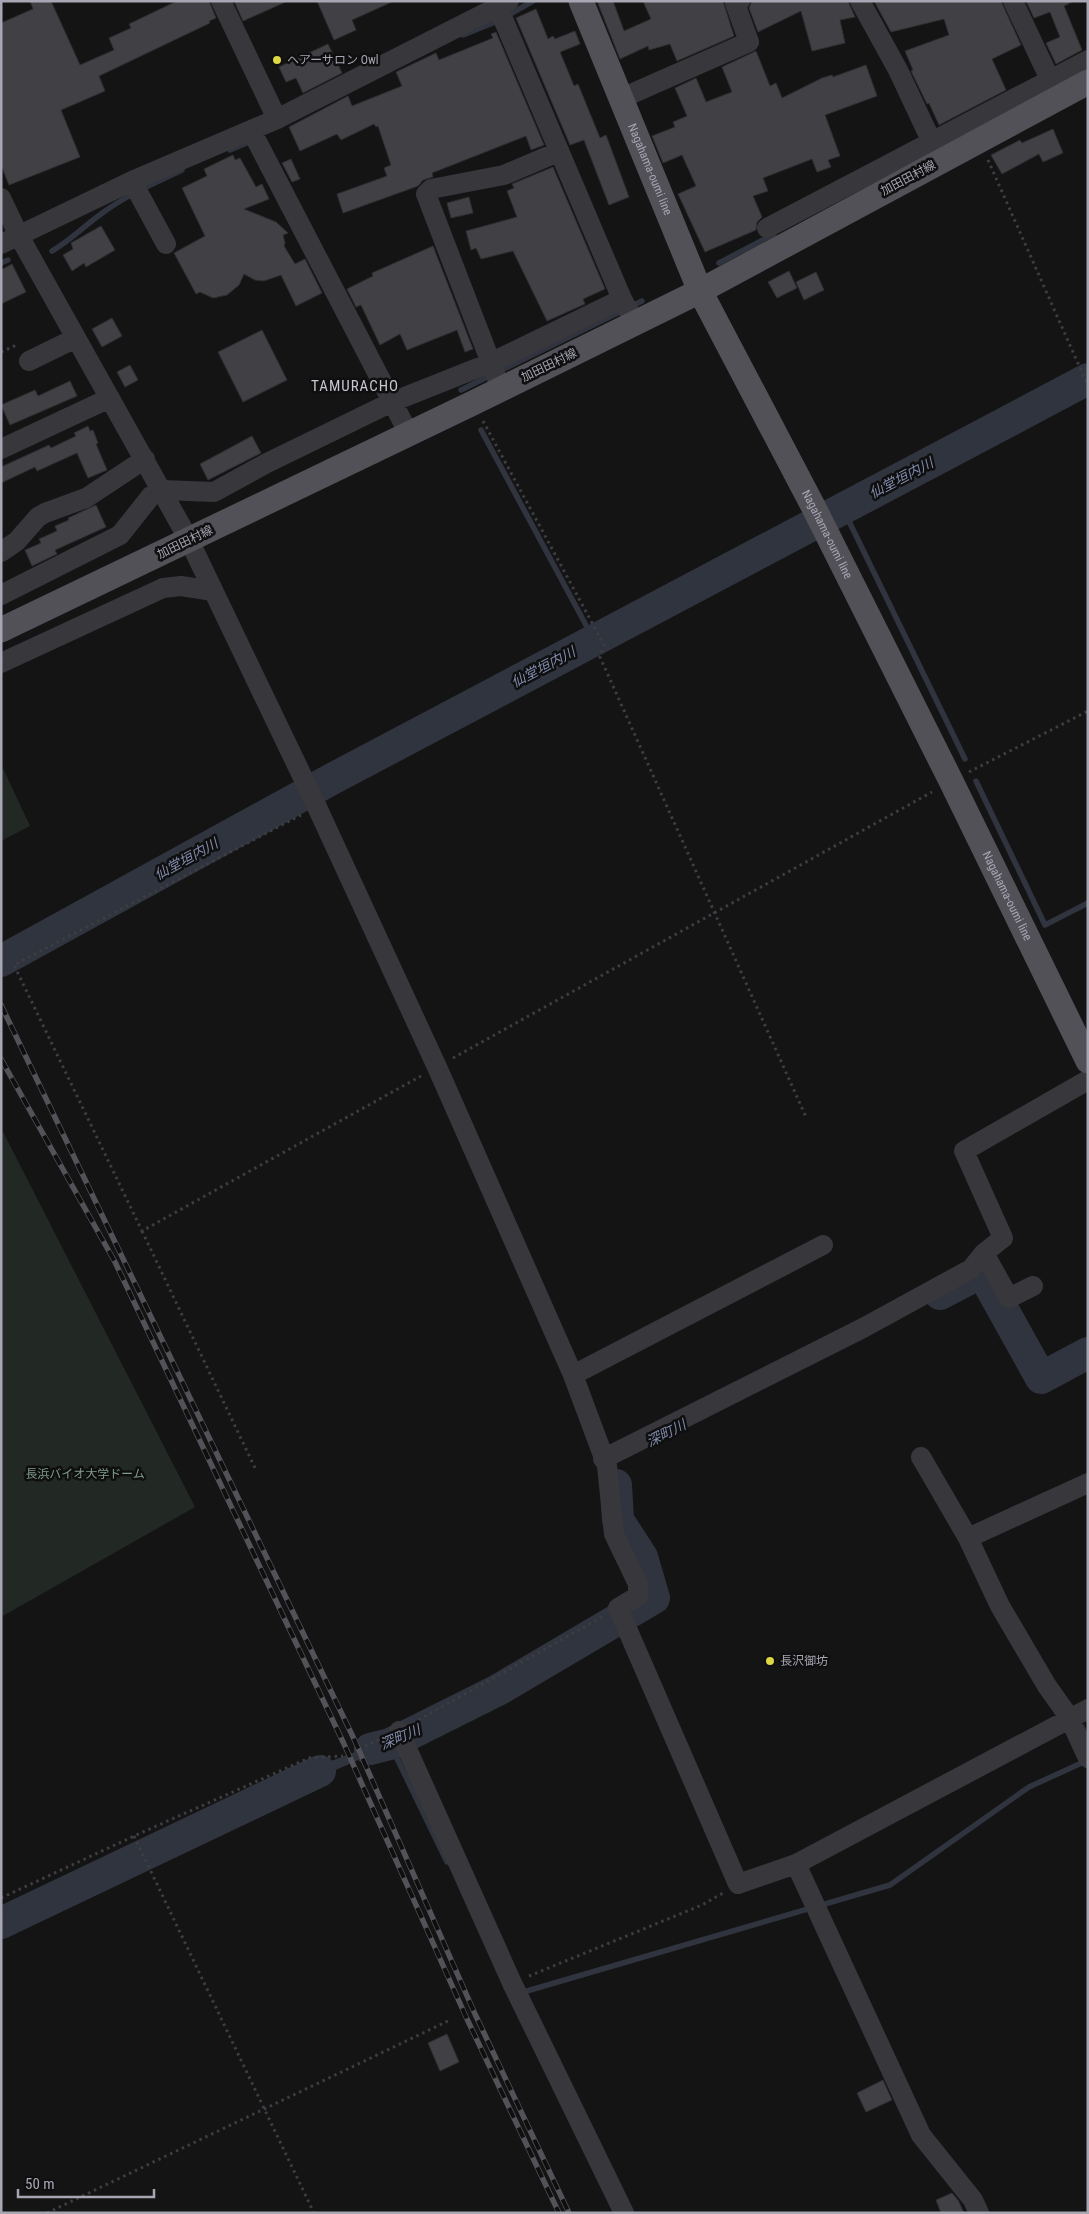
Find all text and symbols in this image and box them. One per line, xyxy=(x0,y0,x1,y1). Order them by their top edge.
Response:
place label: ヘアーサロン Owl xyxy=(287,53,379,67)
marker: ヘアーサロン Owl xyxy=(271,54,283,66)
street label: Nagahama-oumi line xyxy=(625,122,675,218)
street label: 加田田村線 xyxy=(878,158,938,198)
street label: 加田田村線 xyxy=(519,346,579,384)
district label: TAMURACHO xyxy=(311,377,399,395)
water label: 仙堂垣内川 xyxy=(866,454,937,501)
street label: Nagahama-oumi line xyxy=(799,488,856,581)
street label: 加田田村線 xyxy=(155,523,215,561)
water label: 仙堂垣内川 xyxy=(508,643,579,690)
water label: 仙堂垣内川 xyxy=(152,834,222,883)
street label: Nagahama-oumi line xyxy=(980,849,1035,943)
water label: 深町川 xyxy=(644,1415,690,1450)
park label: 長浜バイオ大学ドーム xyxy=(25,1467,145,1481)
place label: 長沢御坊 xyxy=(780,1654,828,1668)
marker: 長沢御坊 xyxy=(764,1655,776,1667)
water label: 深町川 xyxy=(378,1721,424,1753)
scale bar xyxy=(18,2166,154,2198)
text: 50 m xyxy=(25,2175,55,2193)

